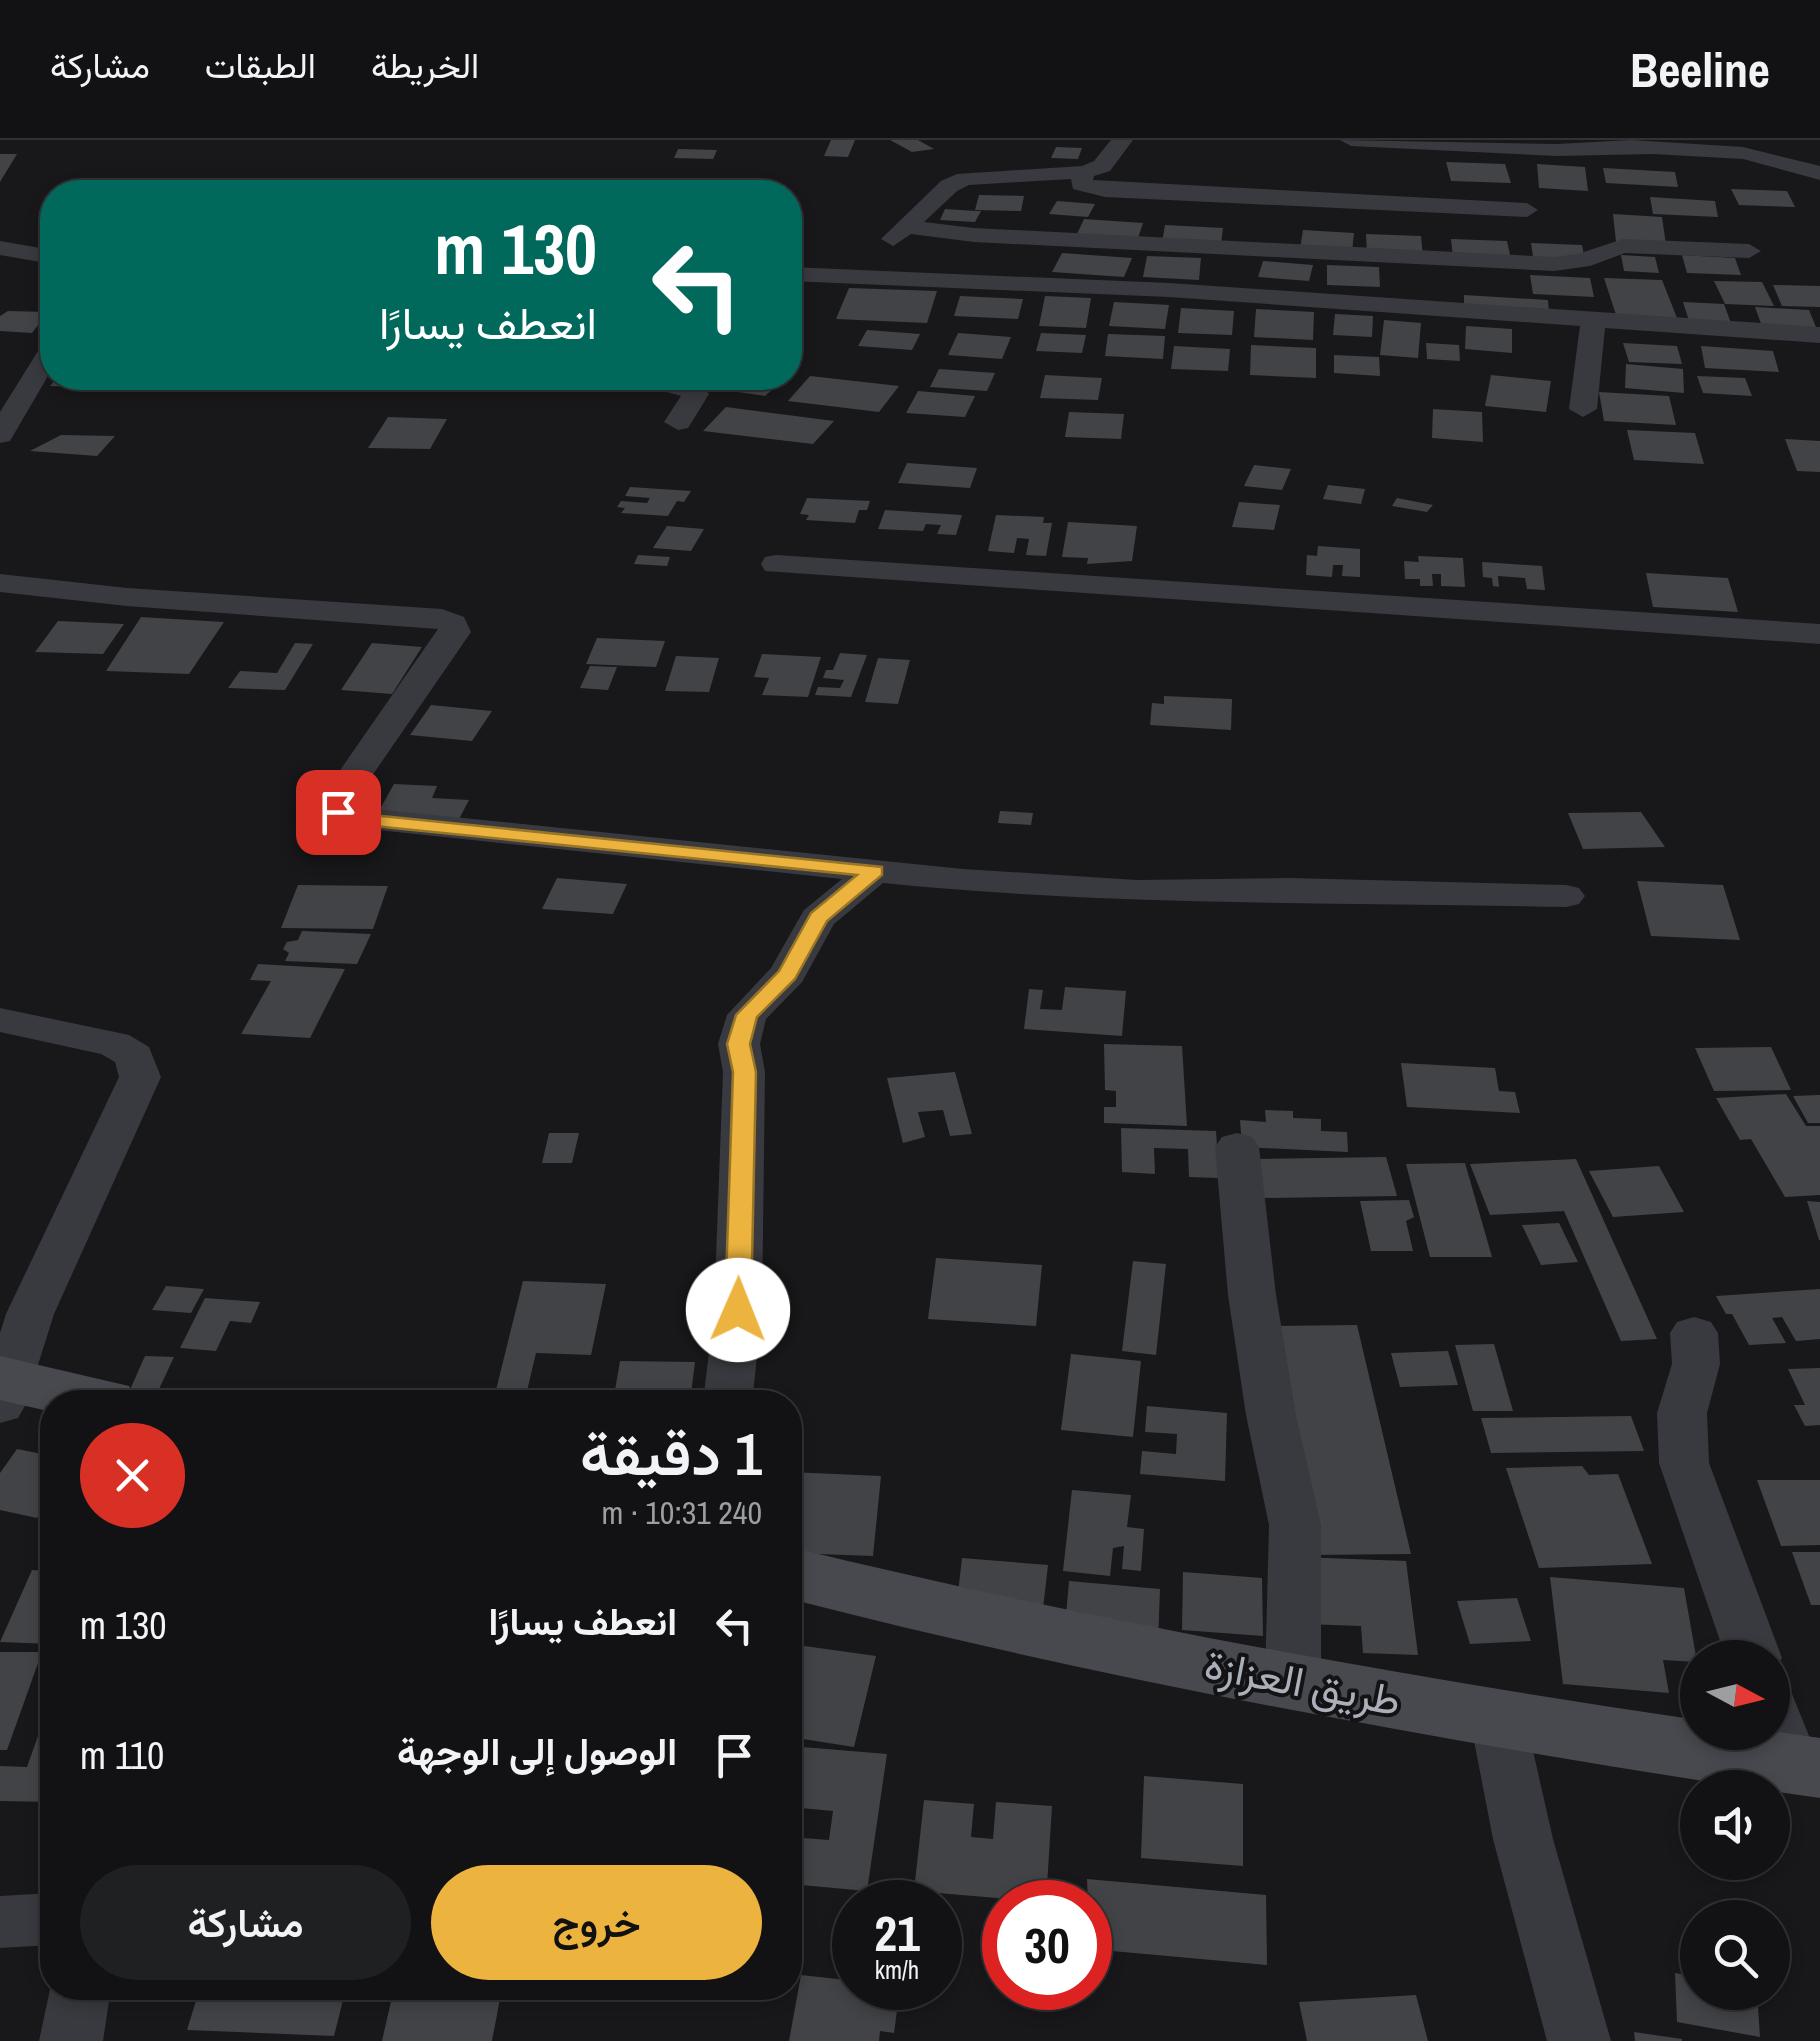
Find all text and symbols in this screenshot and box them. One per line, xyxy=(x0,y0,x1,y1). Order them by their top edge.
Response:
text: Beeline xyxy=(1630,37,1770,102)
text: مشاركة xyxy=(50,42,150,89)
text: الطبقات xyxy=(205,42,316,89)
text: الخريطة xyxy=(371,42,479,89)
text: 130 m xyxy=(434,202,597,296)
icon: left xyxy=(632,220,762,350)
text: انعطف يسارًا xyxy=(379,292,597,353)
pin xyxy=(296,770,381,855)
icon: arrive xyxy=(311,785,366,840)
position arrow xyxy=(686,1258,790,1362)
text: 1 دقيقة xyxy=(580,1413,762,1494)
button: close xyxy=(80,1423,185,1528)
text: 240 m · 10:31 xyxy=(602,1491,762,1534)
text: انعطف يسارًا xyxy=(488,1596,677,1647)
icon: left xyxy=(707,1598,762,1653)
text: 130 m xyxy=(80,1600,167,1651)
street label: طريق العزازة xyxy=(1200,1636,1406,1728)
north arrow xyxy=(1680,1640,1790,1750)
map controls xyxy=(1680,1640,1790,2010)
text: الوصول إلى الوجهة xyxy=(397,1726,677,1777)
icon: arrive xyxy=(707,1728,762,1783)
text: 110 m xyxy=(80,1730,164,1781)
button: sound xyxy=(1680,1770,1790,1880)
button: مشاركة xyxy=(80,1865,411,1980)
button: خروج xyxy=(431,1865,762,1980)
speed limit sign: 30 xyxy=(982,1880,1112,2010)
text: 21 xyxy=(874,1899,920,1967)
button: search xyxy=(1680,1900,1790,2010)
text: km/h xyxy=(875,1953,919,1987)

